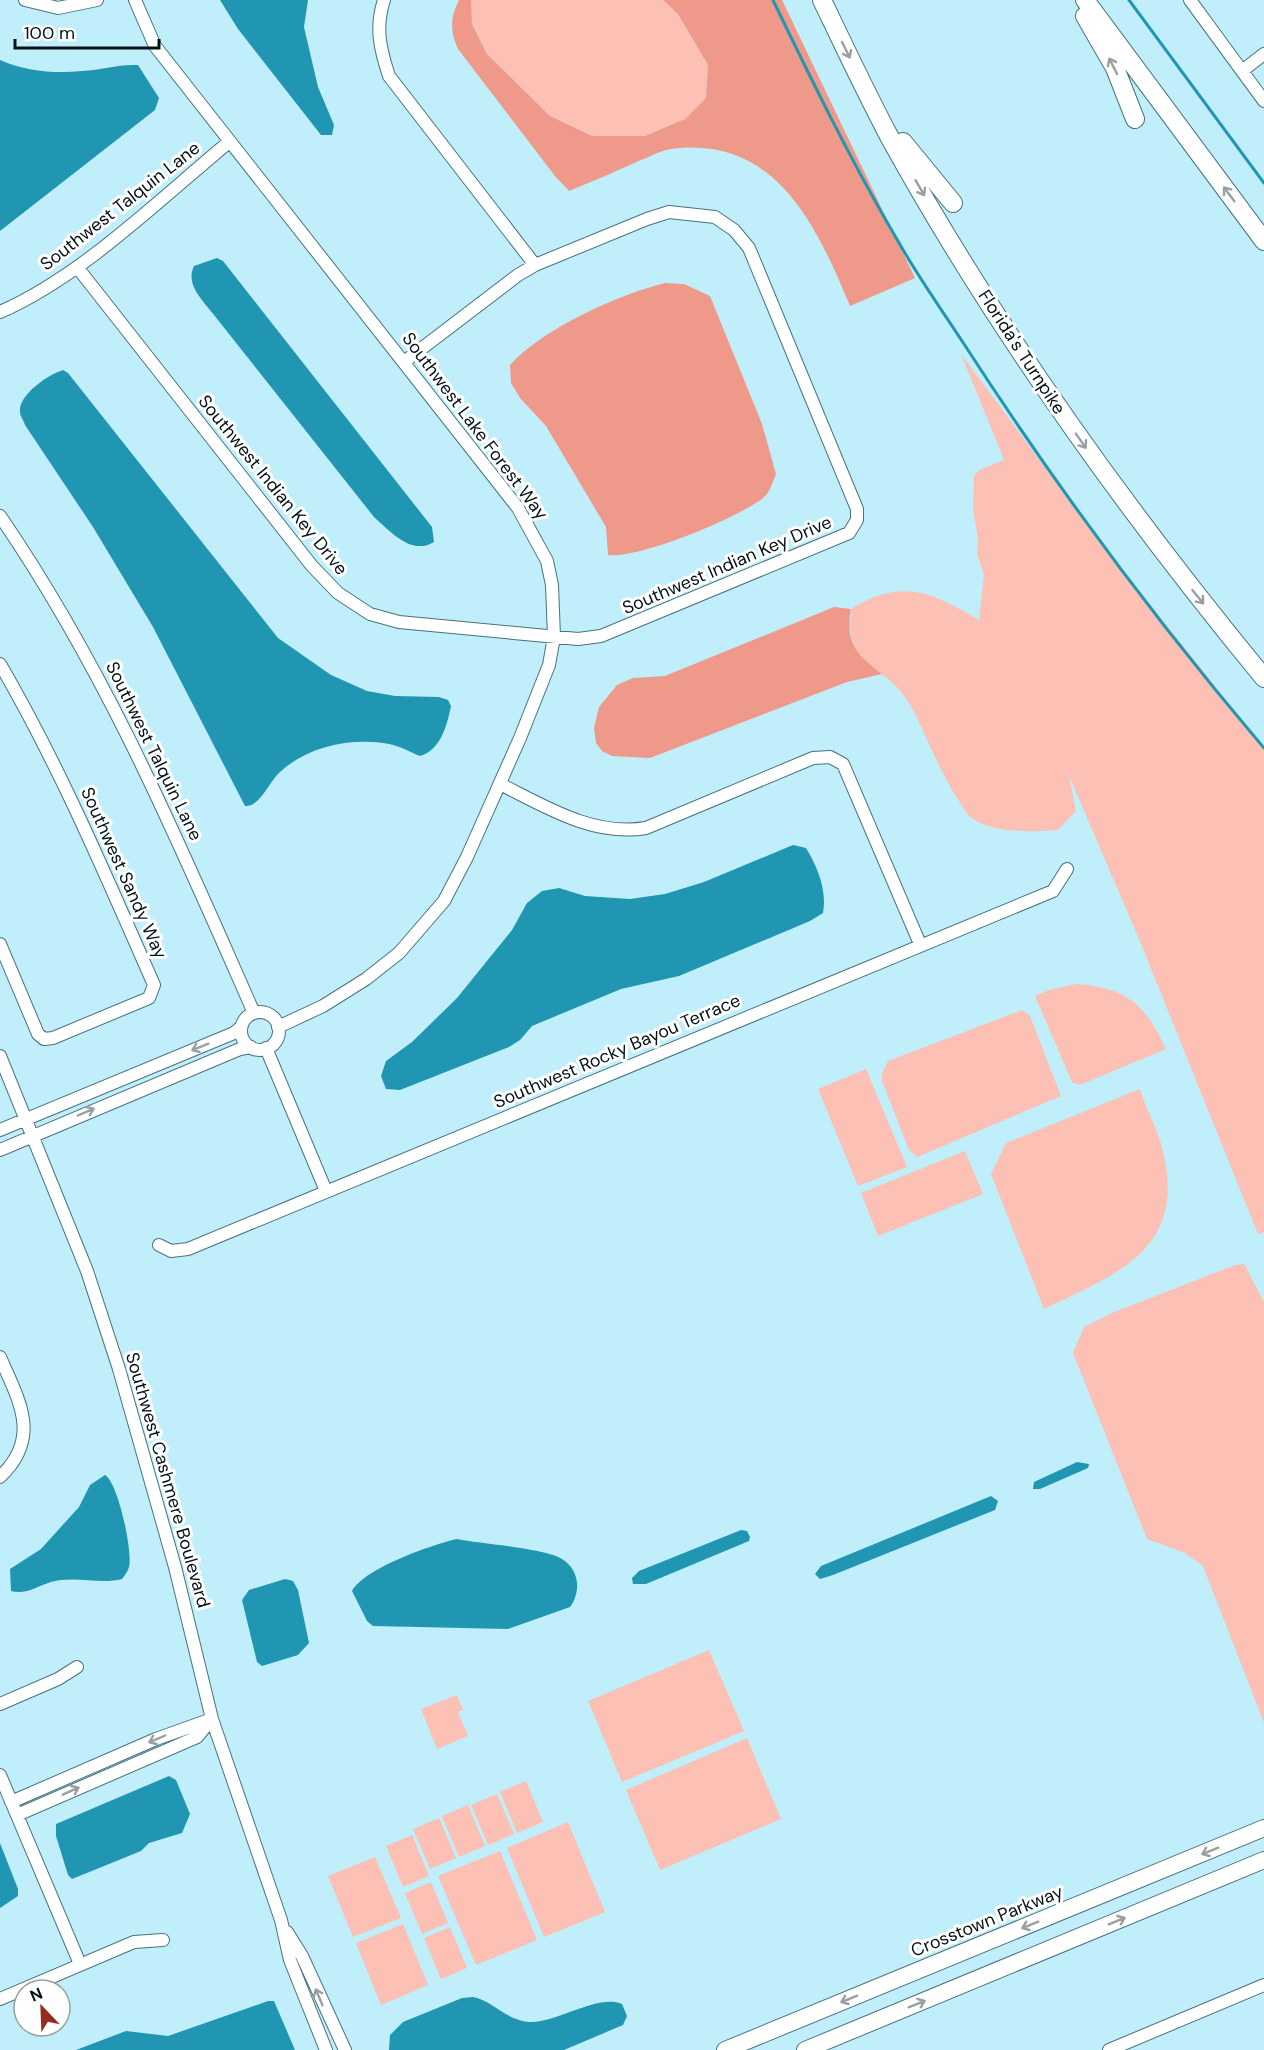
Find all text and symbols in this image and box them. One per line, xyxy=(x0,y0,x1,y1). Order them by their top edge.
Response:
scale bar xyxy=(15,12,159,50)
text: 100 m xyxy=(24,21,75,45)
one-way arrow xyxy=(841,40,852,58)
one-way arrow xyxy=(1106,57,1118,75)
street label: Southwest Talquin Lane xyxy=(35,136,205,276)
one-way arrow xyxy=(914,179,926,196)
one-way arrow xyxy=(1223,186,1235,202)
street label: Florida's Turnpike xyxy=(973,285,1071,419)
street label: Southwest Lake Forest Way xyxy=(397,327,553,525)
street label: Southwest Indian Key Drive xyxy=(193,390,353,580)
one-way arrow xyxy=(1075,432,1087,448)
street label: Southwest Indian Key Drive xyxy=(619,510,835,620)
one-way arrow xyxy=(1191,589,1204,605)
street label: Southwest Talquin Lane xyxy=(100,657,208,845)
street label: Southwest Sandy Way xyxy=(75,783,173,963)
street label: Southwest Rocky Bayou Terrace xyxy=(490,988,744,1114)
one-way arrow xyxy=(191,1042,210,1053)
one-way arrow xyxy=(77,1106,95,1117)
street label: Southwest Cashmere Boulevard xyxy=(120,1349,216,1611)
one-way arrow xyxy=(148,1734,166,1745)
one-way arrow xyxy=(61,1785,79,1797)
one-way arrow xyxy=(1201,1846,1220,1857)
street label: Crosstown Parkway xyxy=(907,1880,1067,1962)
one-way arrow xyxy=(1107,1915,1125,1926)
one-way arrow xyxy=(1021,1920,1039,1931)
north arrow xyxy=(12,1978,72,2038)
text: N xyxy=(27,1983,46,2007)
one-way arrow xyxy=(313,1989,325,2007)
one-way arrow xyxy=(841,1994,859,2005)
one-way arrow xyxy=(907,1998,926,2009)

